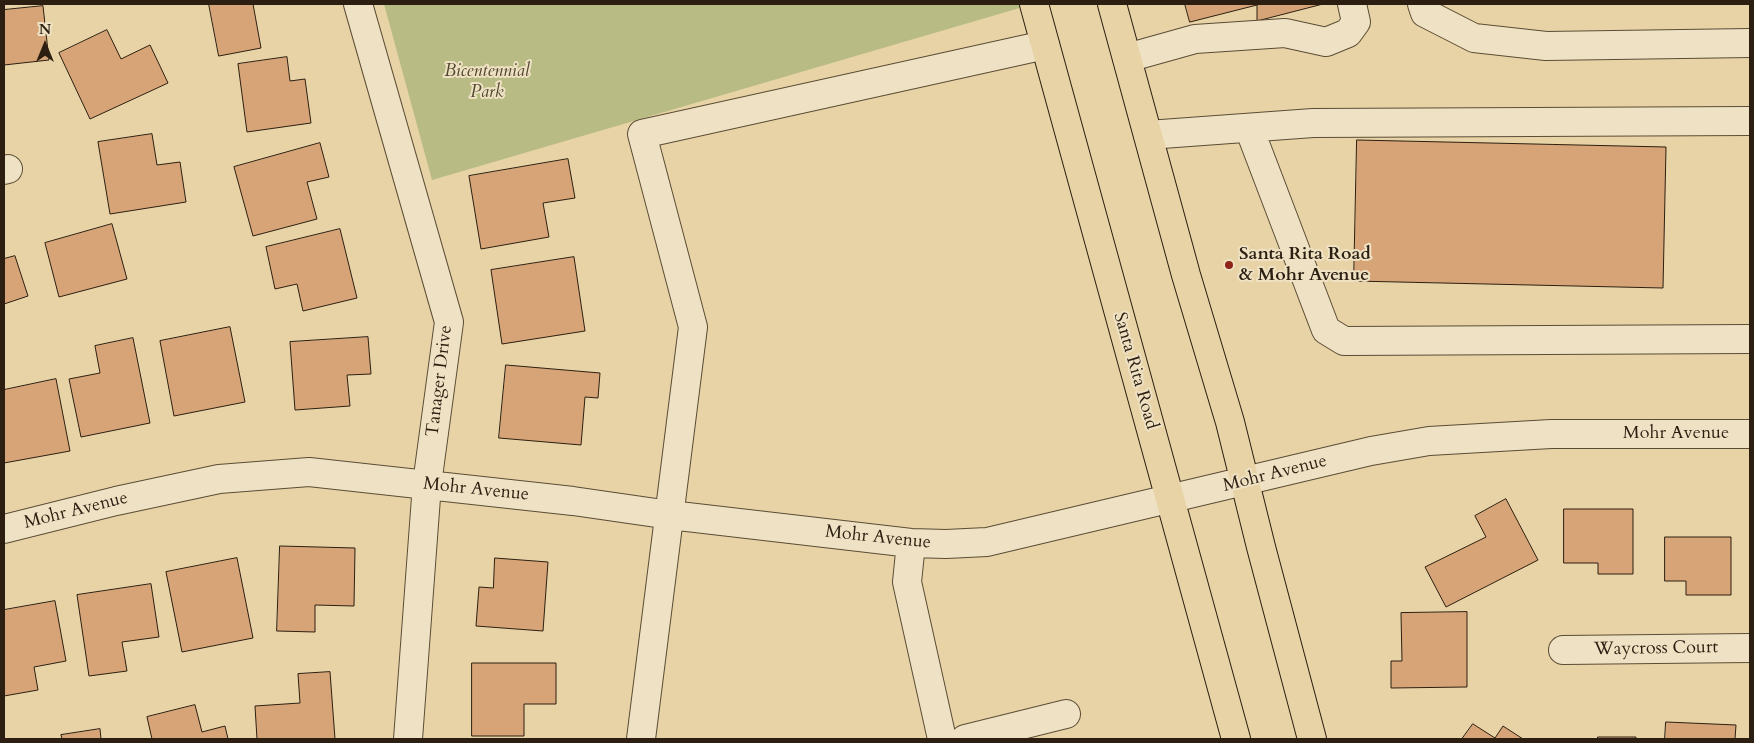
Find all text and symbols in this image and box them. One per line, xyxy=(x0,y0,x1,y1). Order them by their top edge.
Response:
north arrow xyxy=(20,20,70,70)
text: N xyxy=(39,20,51,39)
park label: Bicentennial Park xyxy=(444,61,530,104)
place label: Santa Rita Road & Mohr Avenue xyxy=(1239,244,1371,286)
marker: Santa Rita Road & Mohr Avenue xyxy=(1223,259,1235,271)
street label: Santa Rita Road xyxy=(1108,310,1162,432)
street label: Tanager Drive xyxy=(422,324,458,438)
street label: Mohr Avenue xyxy=(1623,423,1729,445)
street label: Mohr Avenue xyxy=(1221,451,1329,497)
street label: Mohr Avenue xyxy=(422,474,530,506)
street label: Mohr Avenue xyxy=(22,488,130,534)
street label: Mohr Avenue xyxy=(824,522,932,554)
street label: Waycross Court xyxy=(1594,637,1718,661)

